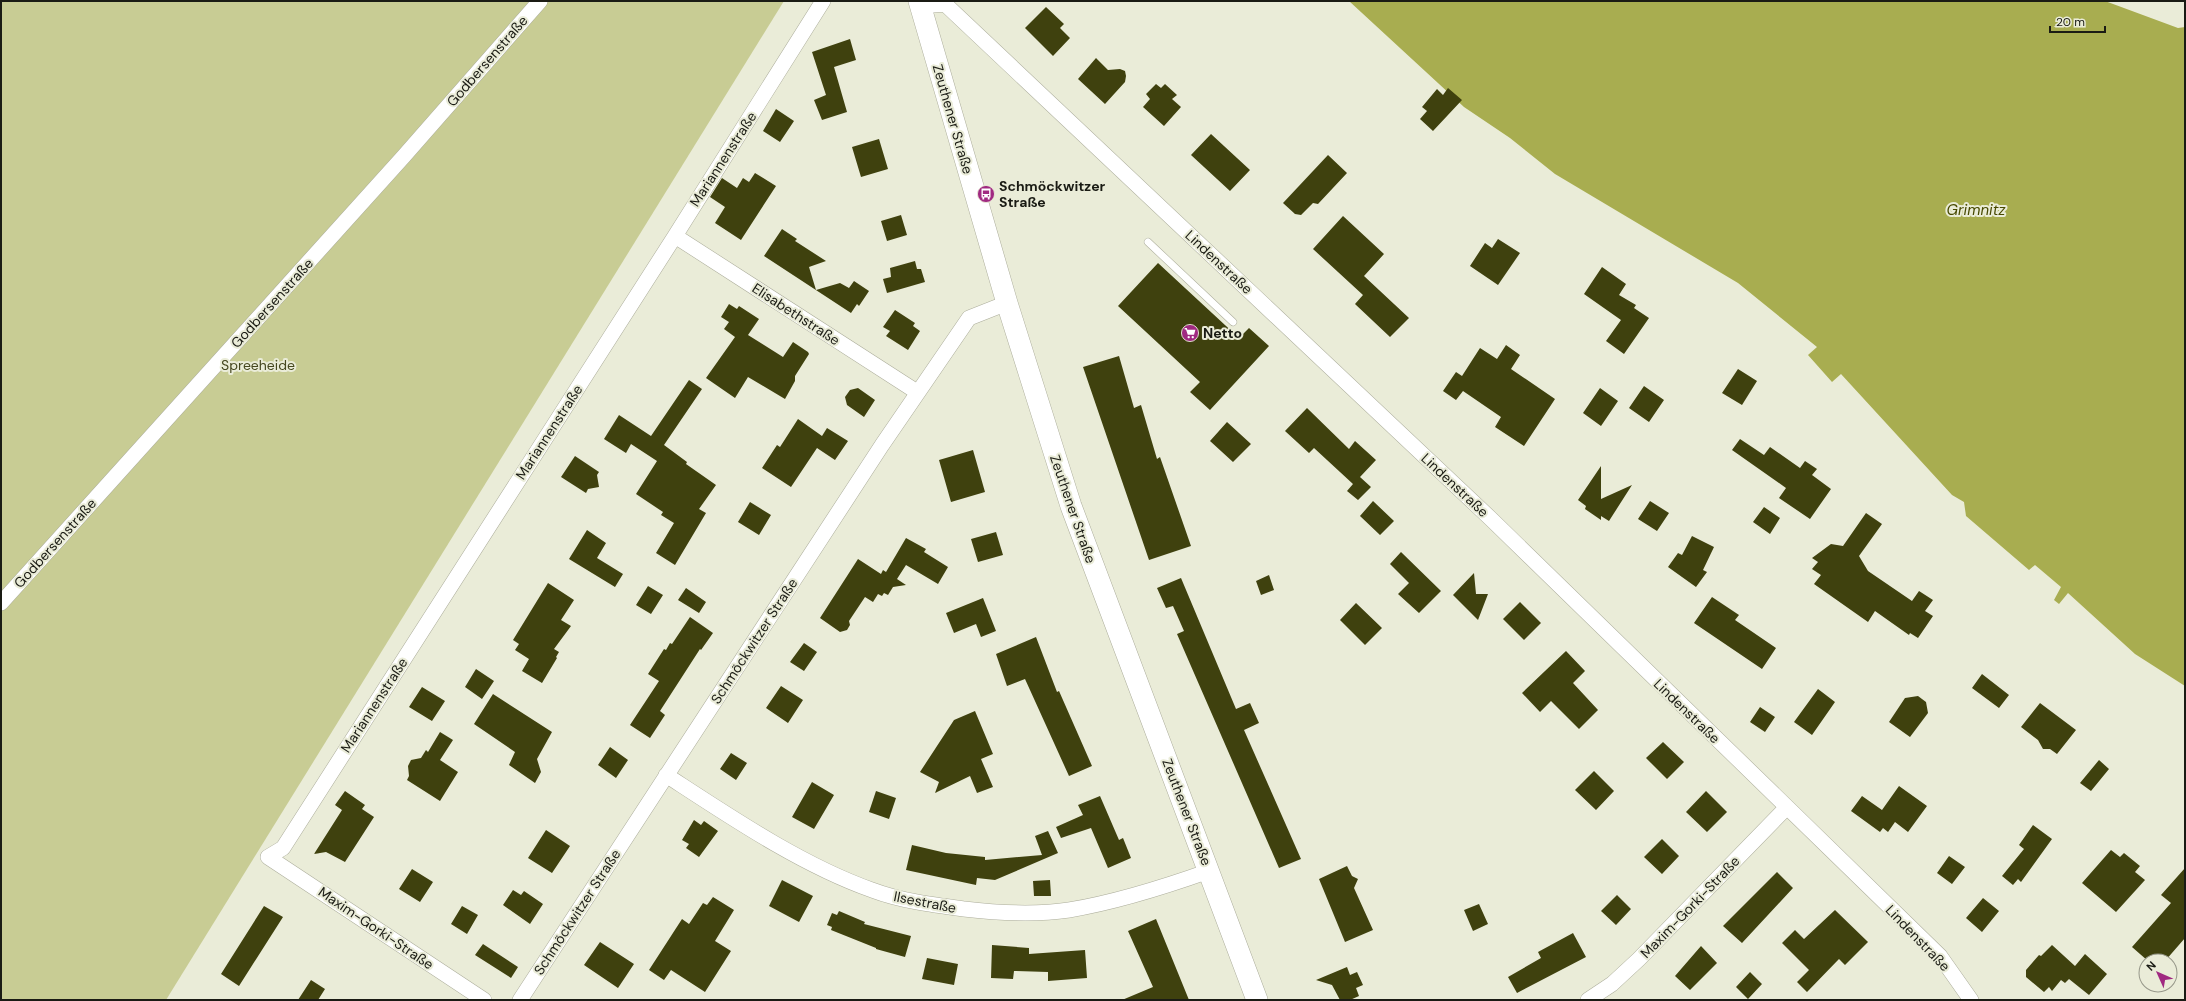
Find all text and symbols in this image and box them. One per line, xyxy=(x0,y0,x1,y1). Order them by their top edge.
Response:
scale bar xyxy=(2050,8,2105,34)
street label: Godbersenstraße xyxy=(443,12,531,110)
text: 20 m xyxy=(2056,14,2085,30)
street label: Zeuthener Straße xyxy=(929,62,977,176)
street label: Mariannenstraße xyxy=(686,108,760,210)
place label: Schmöckwitzer Straße xyxy=(999,177,1106,211)
bus stop icon: Schmöckwitzer Straße xyxy=(976,184,996,204)
water label: Grimnitz xyxy=(1947,200,2005,220)
street label: Lindenstraße xyxy=(1182,226,1256,298)
street label: Godbersenstraße xyxy=(227,254,317,352)
street label: Elisabethstraße xyxy=(749,279,843,349)
supermarket icon: Netto xyxy=(1180,323,1200,343)
place label: Netto xyxy=(1203,324,1242,342)
park label: Spreeheide xyxy=(221,356,295,374)
street label: Mariannenstraße xyxy=(512,381,586,483)
street label: Lindenstraße xyxy=(1418,449,1492,521)
street label: Zeuthener Straße xyxy=(1046,452,1100,566)
street label: Godbersenstraße xyxy=(10,494,100,592)
street label: Schmöckwitzer Straße xyxy=(707,575,801,707)
street label: Mariannenstraße xyxy=(337,654,411,756)
street label: Lindenstraße xyxy=(1650,675,1724,747)
street label: Zeuthener Straße xyxy=(1158,756,1216,868)
street label: Schmöckwitzer Straße xyxy=(530,846,624,978)
street label: Maxim-Gorki-Straße xyxy=(1637,852,1743,962)
street label: Maxim-Gorki-Straße xyxy=(315,883,437,973)
street label: Ilsestraße xyxy=(892,887,958,917)
street label: Lindenstraße xyxy=(1882,901,1954,975)
north arrow xyxy=(2138,953,2178,993)
text: N xyxy=(2143,958,2159,974)

